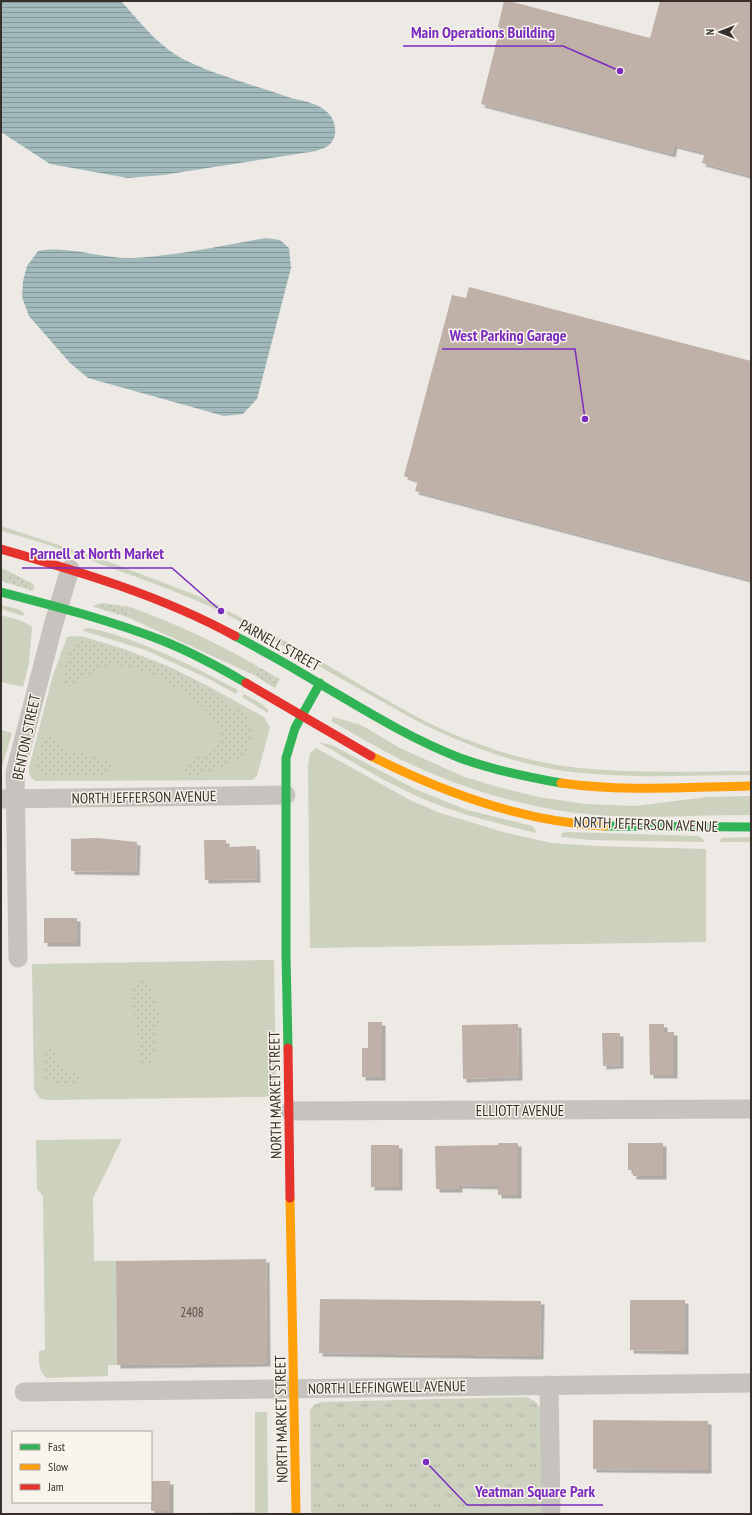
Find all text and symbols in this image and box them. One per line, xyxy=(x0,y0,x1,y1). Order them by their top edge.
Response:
north arrow xyxy=(700,12,740,52)
callout: Main Operations Building xyxy=(403,18,563,46)
text: Main Operations Building xyxy=(411,22,555,42)
text: N xyxy=(703,29,717,35)
callout: West Parking Garage xyxy=(442,321,575,349)
text: West Parking Garage xyxy=(448,325,567,345)
callout: Parnell at North Market xyxy=(22,540,172,568)
text: Parnell at North Market xyxy=(30,543,164,563)
street label: PARNELL STREET xyxy=(236,615,324,675)
street label: BENTON STREET xyxy=(8,692,44,782)
street label: NORTH JEFFERSON AVENUE xyxy=(72,786,216,808)
street label: NORTH JEFFERSON AVENUE xyxy=(573,812,719,836)
street label: NORTH MARKET STREET xyxy=(264,1031,286,1159)
street label: ELLIOTT AVENUE xyxy=(476,1101,564,1120)
house number: 2408 xyxy=(180,1304,204,1321)
street label: NORTH MARKET STREET xyxy=(270,1355,292,1483)
street label: NORTH LEFFINGWELL AVENUE xyxy=(308,1376,466,1398)
legend xyxy=(12,1431,152,1503)
text: Fast xyxy=(48,1439,66,1454)
text: Slow xyxy=(48,1459,69,1474)
callout: Yeatman Square Park xyxy=(467,1477,603,1505)
text: Jam xyxy=(47,1479,64,1494)
text: Yeatman Square Park xyxy=(474,1481,595,1501)

